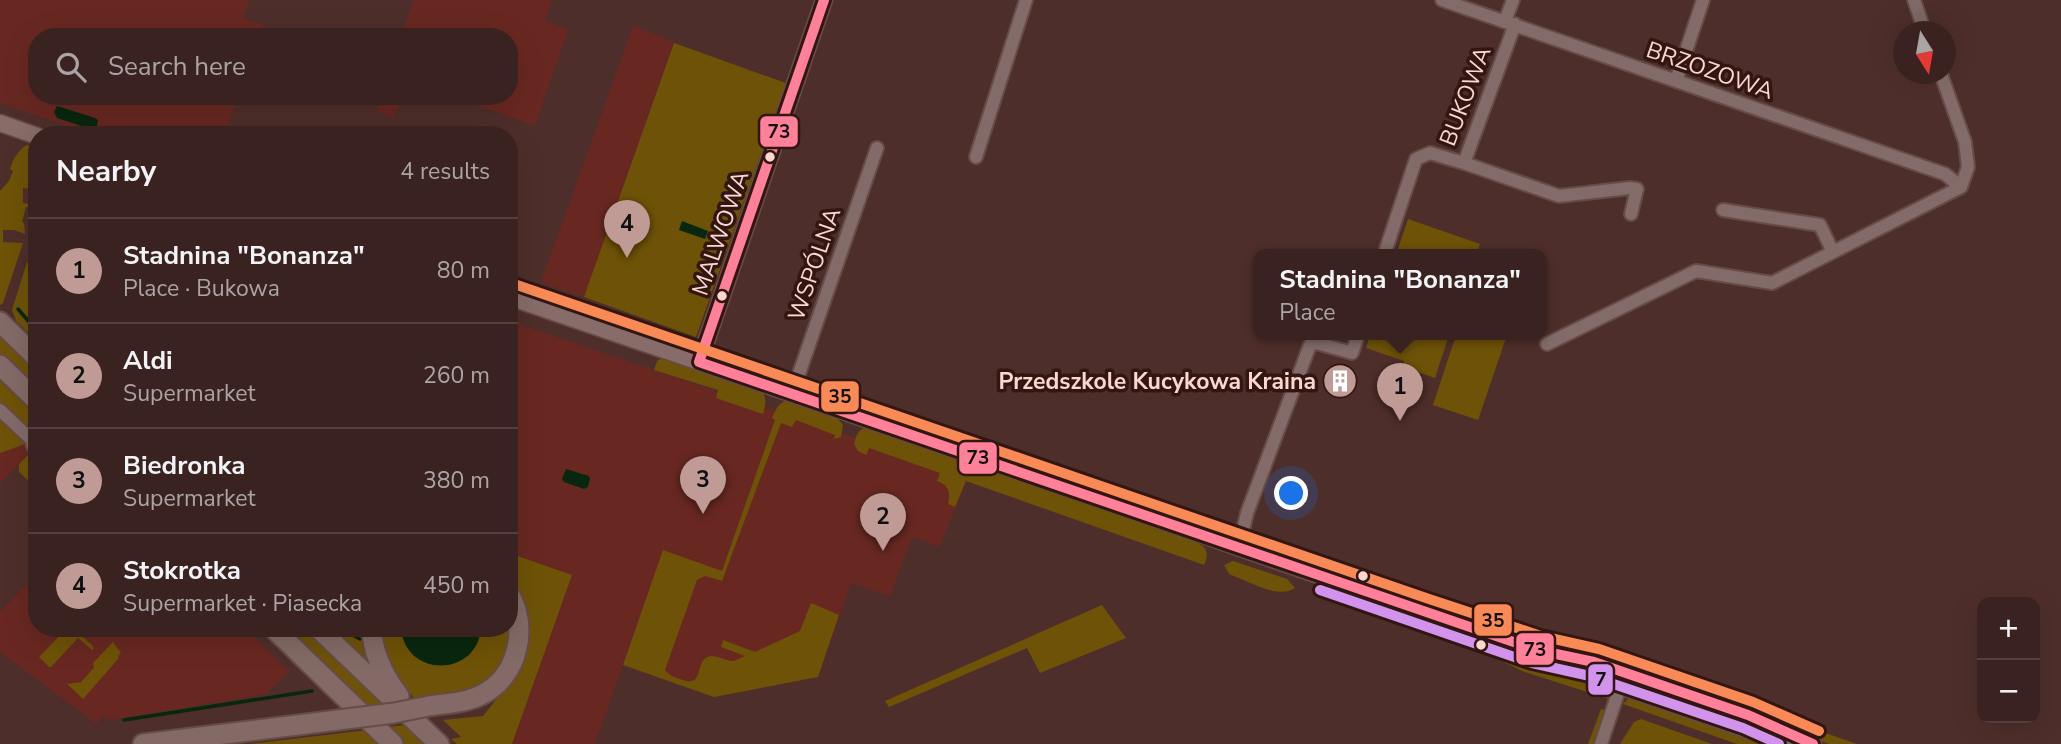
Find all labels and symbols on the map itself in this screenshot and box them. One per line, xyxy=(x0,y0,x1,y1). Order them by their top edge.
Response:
north arrow xyxy=(1893,21,1956,84)
street label: BRZOZOWA xyxy=(1642,34,1778,107)
street label: BUKOWA xyxy=(1432,42,1499,150)
line badge: 73 xyxy=(759,115,799,148)
text: 73 xyxy=(768,119,790,145)
unlabelled marker xyxy=(763,150,777,164)
street label: MALWOWA xyxy=(685,167,756,300)
pin: 4 xyxy=(604,200,650,258)
street label: WSPÓLNA xyxy=(781,203,848,325)
unlabelled marker xyxy=(715,289,729,303)
building icon: Przedszkole Kucykowa Kraina xyxy=(1321,362,1359,400)
pin: 1 xyxy=(1377,363,1423,421)
place label: Przedszkole Kucykowa Kraina xyxy=(998,366,1316,397)
line badge: 35 xyxy=(820,380,860,413)
text: 35 xyxy=(829,384,851,410)
line badge: 73 xyxy=(958,441,998,475)
text: 73 xyxy=(967,445,989,471)
pin: 3 xyxy=(680,456,726,514)
your location xyxy=(1274,476,1308,510)
pin: 2 xyxy=(860,493,906,551)
unlabelled marker xyxy=(1356,569,1370,583)
line badge: 35 xyxy=(1473,603,1513,637)
text: 35 xyxy=(1482,608,1504,634)
line badge: 73 xyxy=(1515,632,1555,666)
text: 73 xyxy=(1524,637,1546,663)
unlabelled marker xyxy=(1474,638,1488,652)
line badge: 7 xyxy=(1587,663,1614,696)
text: 7 xyxy=(1595,667,1607,693)

